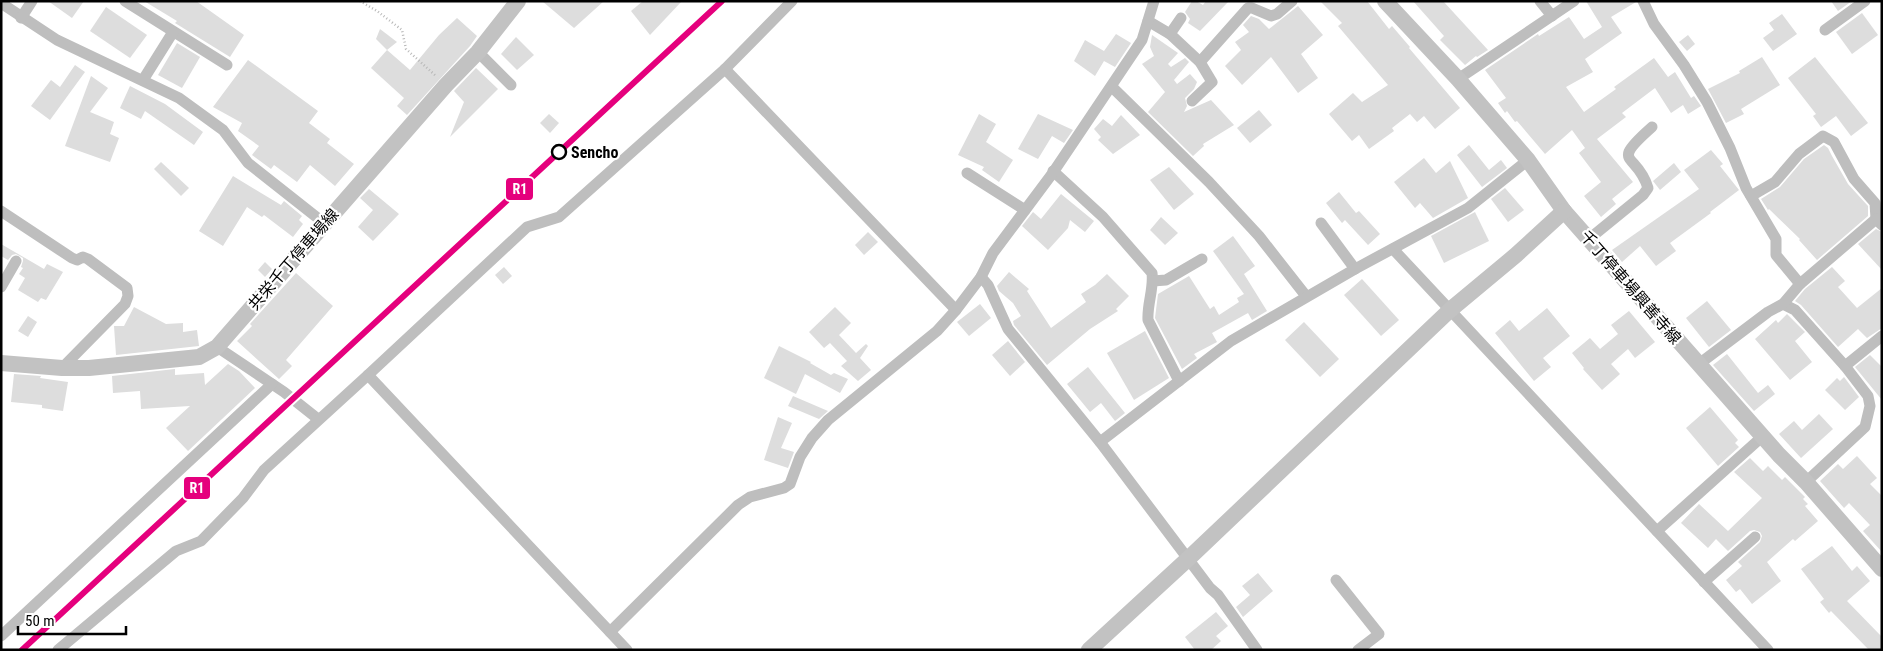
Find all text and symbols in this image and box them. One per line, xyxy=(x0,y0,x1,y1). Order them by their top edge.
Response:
place label: Sencho xyxy=(571,143,618,162)
marker: Sencho xyxy=(551,144,567,160)
line badge: R1 xyxy=(505,177,534,201)
text: R1 xyxy=(513,181,527,197)
street label: 共栄千丁停車場線 xyxy=(244,205,343,314)
street label: 千丁停車場興善寺線 xyxy=(1576,227,1685,348)
line badge: R1 xyxy=(183,476,211,500)
text: R1 xyxy=(190,480,204,496)
scale bar xyxy=(18,604,125,636)
text: 50 m xyxy=(25,612,55,630)

